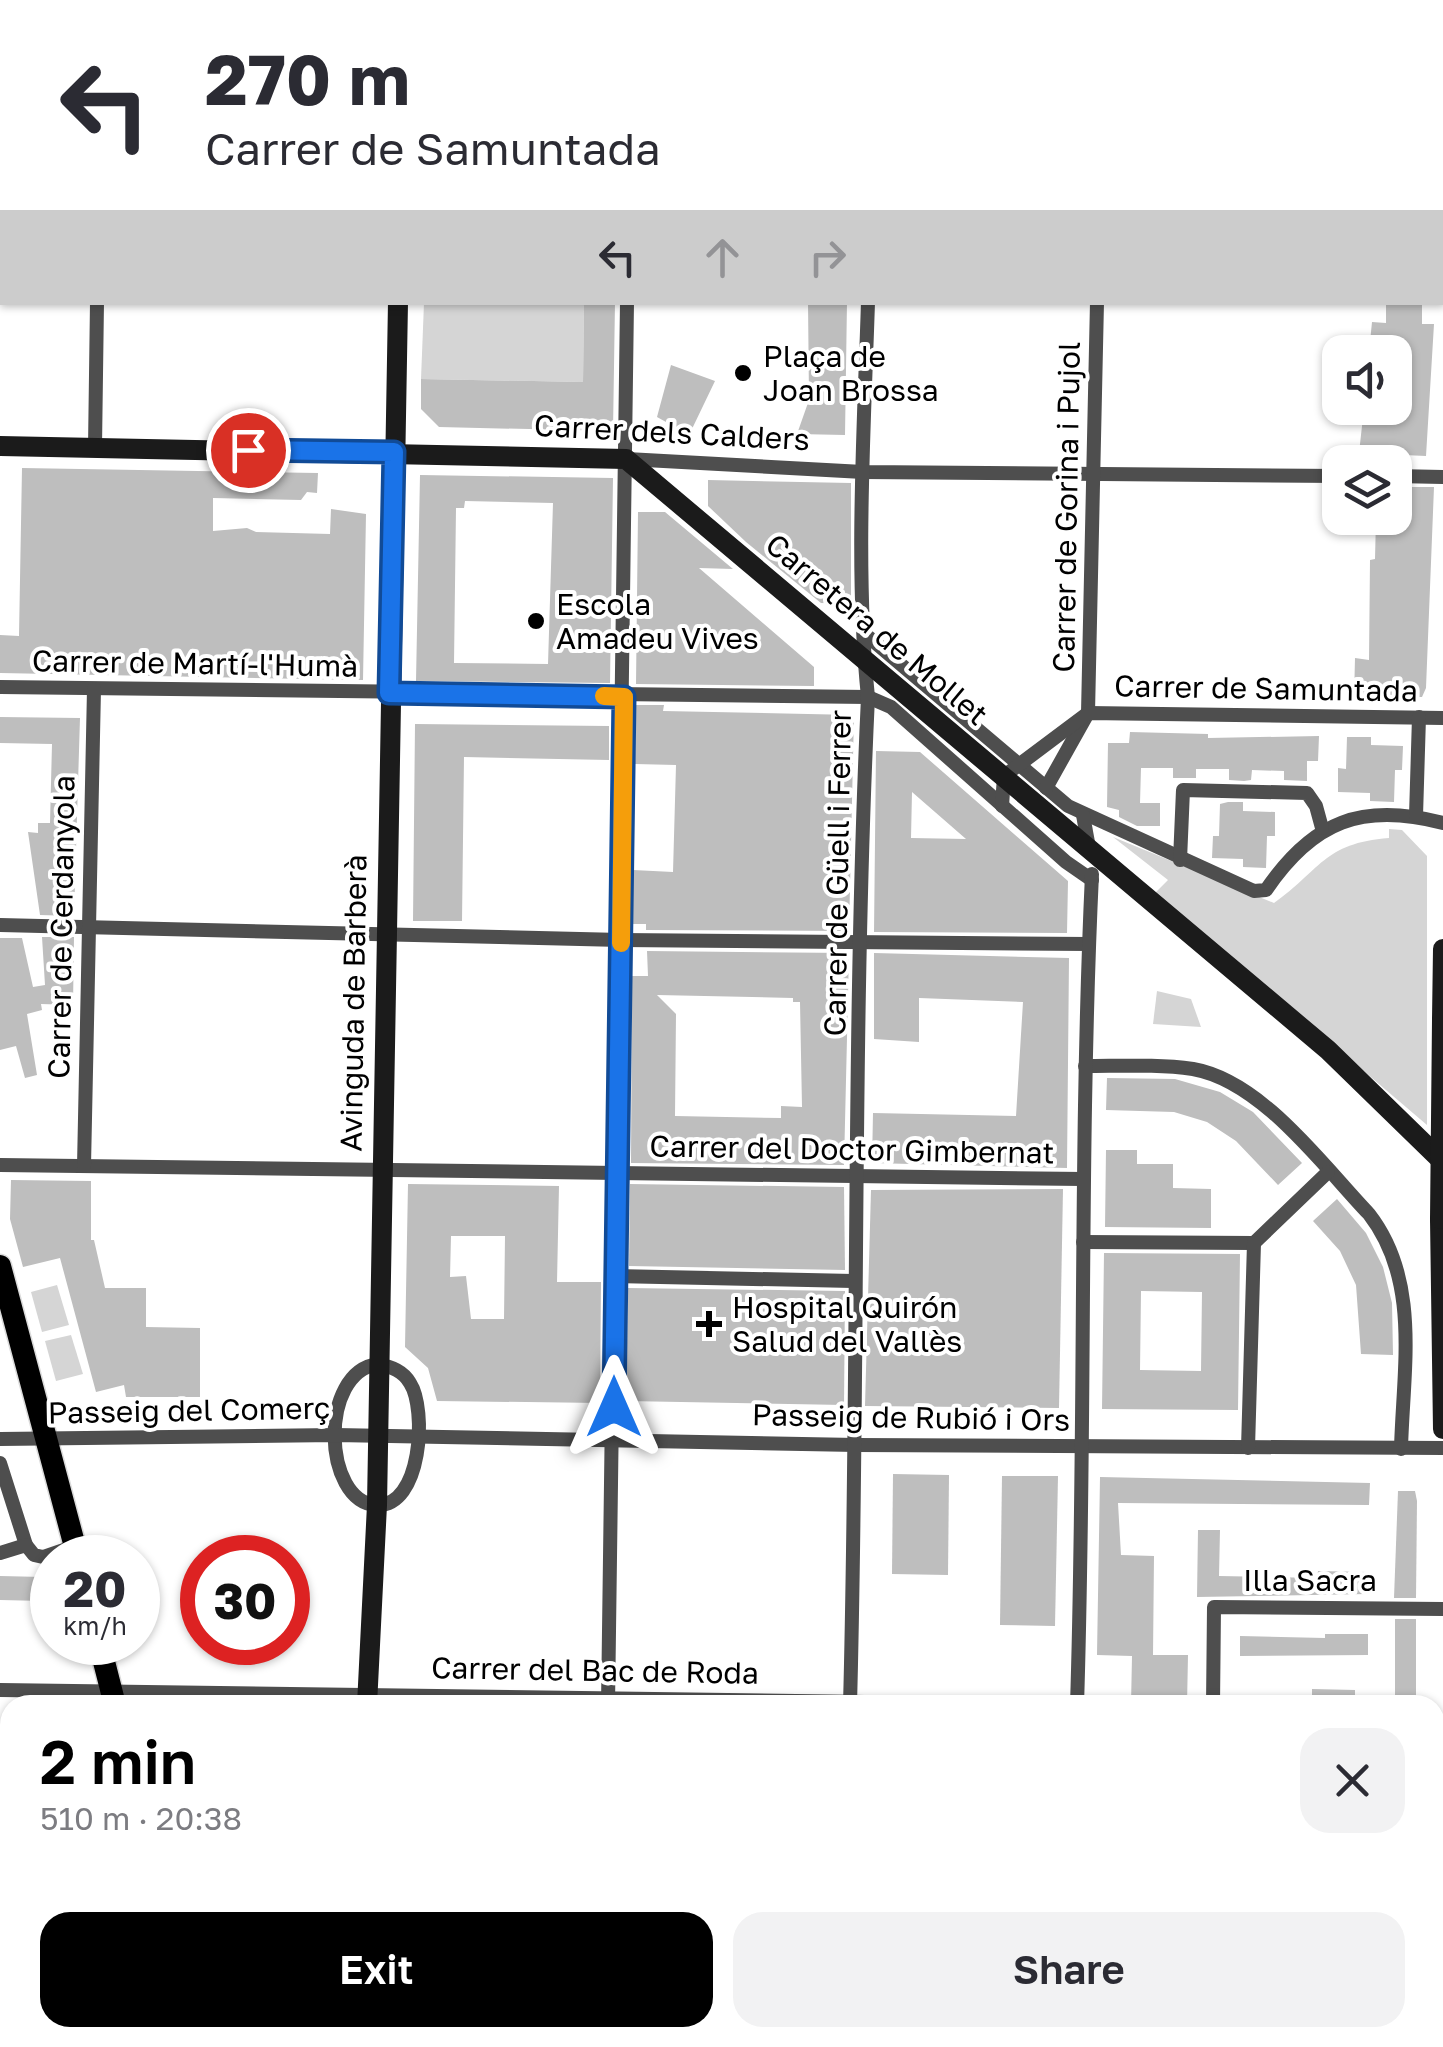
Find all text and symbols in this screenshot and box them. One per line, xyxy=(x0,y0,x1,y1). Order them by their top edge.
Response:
text: 270 m xyxy=(205,36,410,120)
icon: left xyxy=(40,40,170,170)
text: Carrer de Samuntada xyxy=(205,121,661,175)
icon: left xyxy=(590,230,645,285)
icon: ahead xyxy=(695,230,750,285)
icon: right xyxy=(800,230,855,285)
map controls xyxy=(1322,335,1412,535)
button: sound xyxy=(1322,335,1412,425)
place label: Plaça de Joan Brossa xyxy=(763,338,939,408)
street label: Carrer de Gorina i Pujol xyxy=(1045,341,1087,673)
marker: Plaça de Joan Brossa xyxy=(732,362,754,384)
street label: Carrer dels Calders xyxy=(533,407,811,457)
pin xyxy=(206,408,291,493)
icon: arrive xyxy=(221,423,276,478)
button: layers xyxy=(1322,445,1412,535)
street label: Carretera de Mollet xyxy=(759,526,995,732)
place label: Escola Amadeu Vives xyxy=(556,586,759,656)
marker: Escola Amadeu Vives xyxy=(525,610,547,632)
street label: Carrer de Martí-l'Humà xyxy=(32,642,358,684)
street label: Carrer de Samuntada xyxy=(1114,667,1418,709)
street label: Carrer de Güell i Ferrer xyxy=(816,709,858,1037)
street label: Carrer de Cerdanyola xyxy=(40,775,82,1079)
street label: Avinguda de Barberà xyxy=(332,854,374,1152)
street label: Carrer del Doctor Gimbernat xyxy=(649,1127,1055,1171)
place label: Hospital Quirón Salud del Vallès xyxy=(732,1289,962,1359)
marker: Hospital Quirón Salud del Vallès xyxy=(696,1311,722,1337)
position arrow xyxy=(562,1355,666,1459)
street label: Passeig del Comerç xyxy=(47,1390,331,1430)
street label: Passeig de Rubió i Ors xyxy=(752,1396,1070,1438)
speed limit sign: 30 xyxy=(180,1535,310,1665)
text: 20 xyxy=(63,1558,126,1618)
street label: Illa Sacra xyxy=(1243,1562,1377,1598)
text: km/h xyxy=(63,1610,127,1641)
street label: Carrer del Bac de Roda xyxy=(431,1649,759,1691)
text: 2 min xyxy=(40,1725,196,1797)
button: close xyxy=(1300,1728,1405,1833)
text: 510 m · 20:38 xyxy=(40,1799,242,1837)
button: Exit xyxy=(40,1912,713,2027)
button: Share xyxy=(733,1912,1405,2027)

